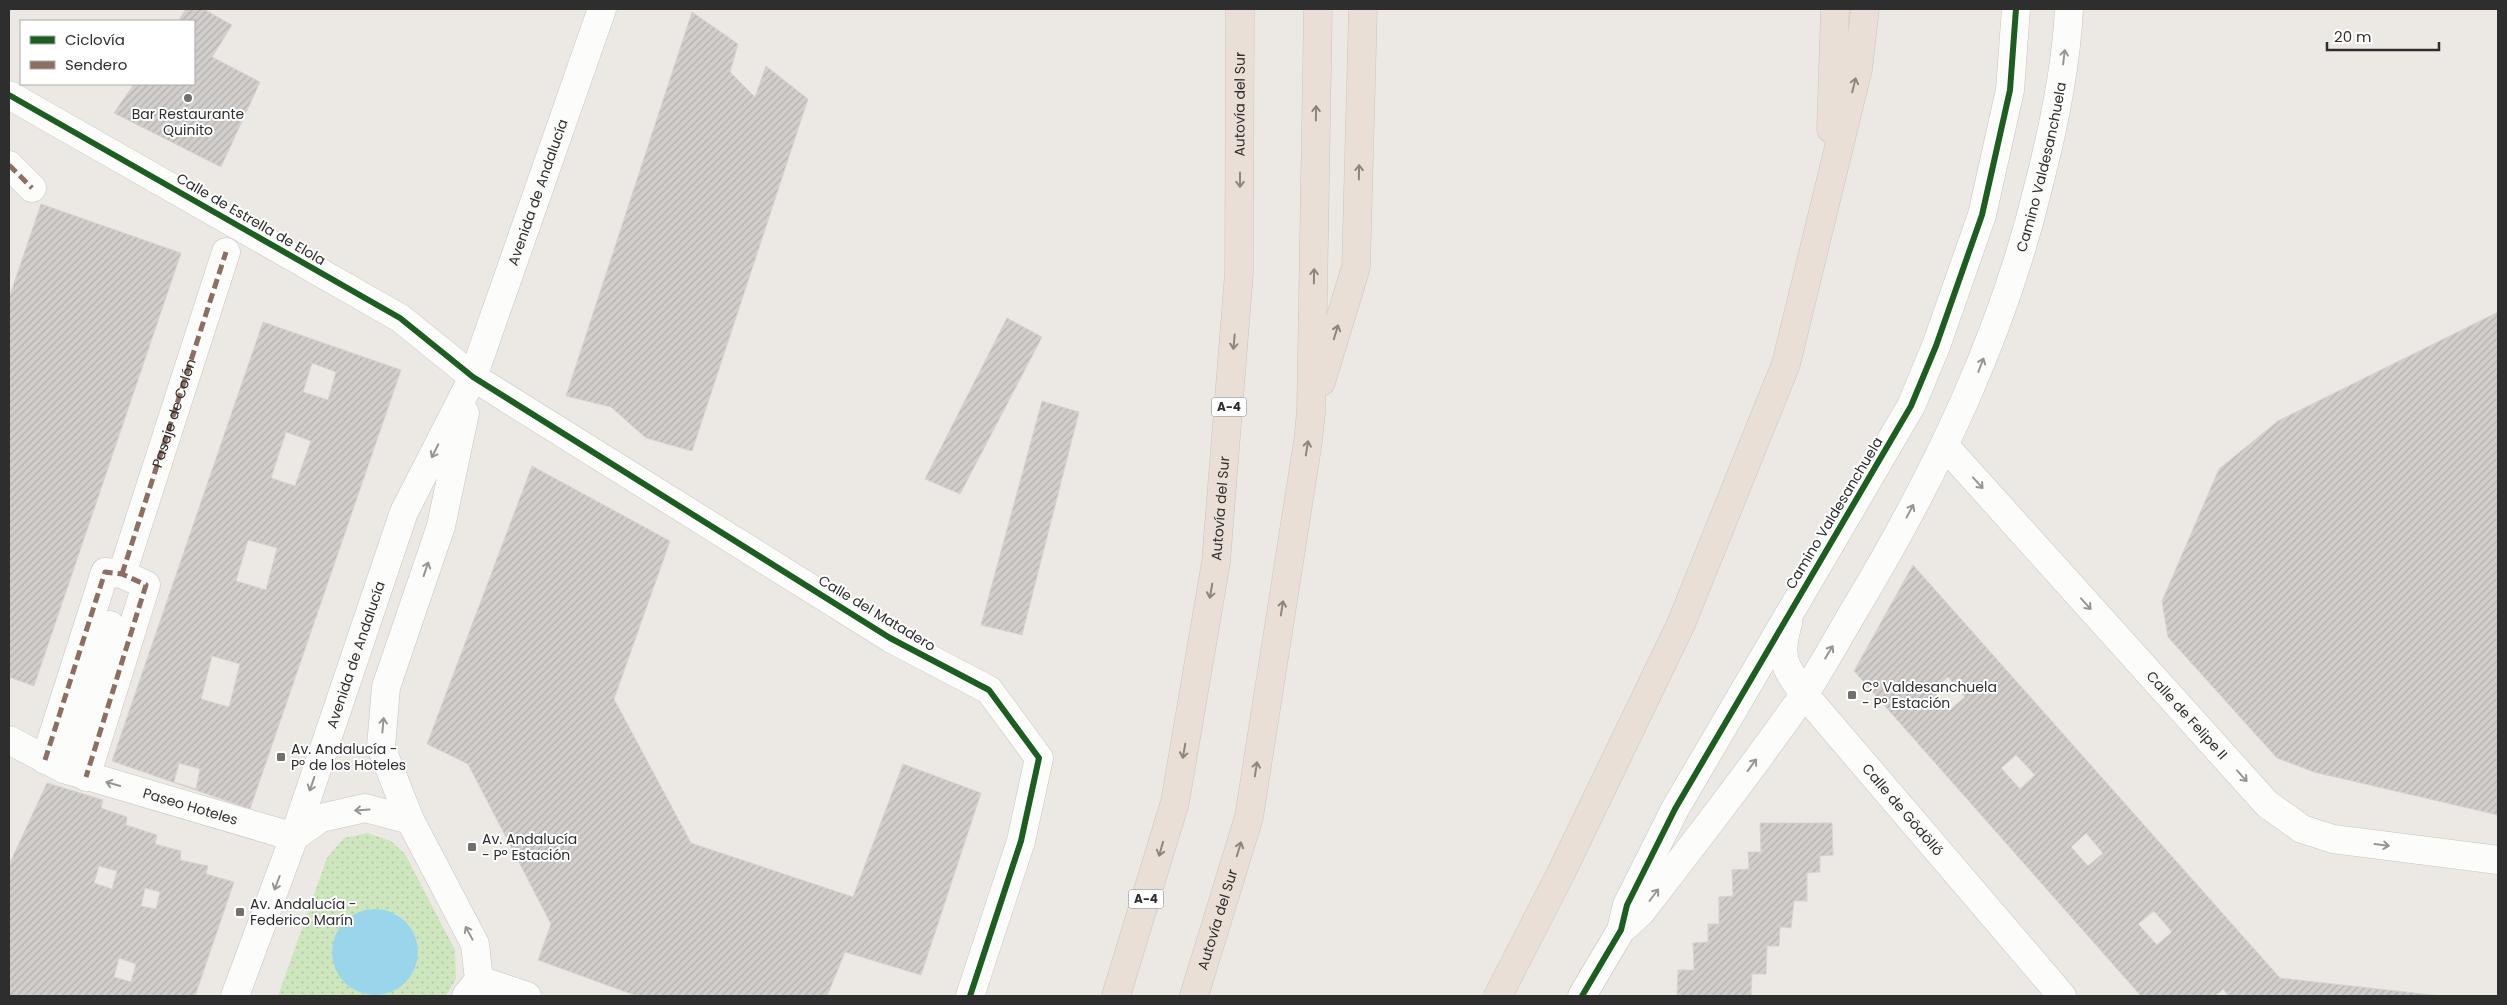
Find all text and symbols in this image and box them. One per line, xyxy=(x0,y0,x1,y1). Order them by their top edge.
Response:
legend xyxy=(20,20,195,85)
scale bar xyxy=(2327,20,2440,52)
text: 20 m xyxy=(2334,26,2372,47)
text: Ciclovía xyxy=(65,29,125,50)
one-way arrow xyxy=(2059,50,2069,66)
street label: Autovía del Sur xyxy=(1229,52,1250,157)
text: Sendero xyxy=(65,54,127,75)
one-way arrow xyxy=(1849,77,1859,93)
street label: Camino Valdesanchuela xyxy=(2011,81,2071,254)
marker: Bar Restaurante Quinito xyxy=(182,92,194,104)
place label: Bar Restaurante Quinito xyxy=(132,104,245,140)
one-way arrow xyxy=(1312,105,1321,121)
street label: Avenida de Andalucía xyxy=(503,116,573,268)
one-way arrow xyxy=(1354,165,1364,181)
street label: Calle de Estrella de Elola xyxy=(173,168,329,270)
one-way arrow xyxy=(1235,172,1245,188)
one-way arrow xyxy=(1309,268,1319,284)
one-way arrow xyxy=(1332,324,1342,340)
one-way arrow xyxy=(1229,334,1238,350)
street label: Pasaje de Colón xyxy=(147,356,201,470)
one-way arrow xyxy=(1976,358,1986,373)
road number: A-4 xyxy=(1212,398,1246,417)
street label: Camino Valdesanchuela xyxy=(1781,433,1887,593)
one-way arrow xyxy=(1302,440,1312,456)
one-way arrow xyxy=(430,444,440,459)
street label: Autovía del Sur xyxy=(1206,455,1234,561)
one-way arrow xyxy=(1972,476,1984,489)
one-way arrow xyxy=(1905,504,1915,519)
one-way arrow xyxy=(422,561,432,577)
street label: Calle del Matadero xyxy=(815,570,939,656)
street label: Avenida de Andalucía xyxy=(321,579,390,731)
one-way arrow xyxy=(1206,583,1216,599)
one-way arrow xyxy=(2081,597,2092,610)
one-way arrow xyxy=(1277,600,1287,616)
one-way arrow xyxy=(1824,645,1834,660)
street label: Calle de Felipe II xyxy=(2142,666,2232,764)
place label: Cº Valdesanchuela - Pº Estación xyxy=(1862,677,1997,713)
marker: Cº Valdesanchuela - Pº Estación xyxy=(1846,689,1858,701)
one-way arrow xyxy=(378,717,388,733)
place label: Av. Andalucía - Pº de los Hoteles xyxy=(291,739,406,775)
one-way arrow xyxy=(1178,743,1188,759)
marker: Av. Andalucía - Pº de los Hoteles xyxy=(275,751,287,763)
one-way arrow xyxy=(1747,758,1757,772)
street label: Calle de Gödöllő xyxy=(1858,759,1948,860)
one-way arrow xyxy=(1252,761,1262,777)
one-way arrow xyxy=(2236,770,2248,783)
one-way arrow xyxy=(307,776,316,791)
one-way arrow xyxy=(105,779,121,789)
street label: Paseo Hoteles xyxy=(140,783,240,830)
one-way arrow xyxy=(355,806,371,815)
place label: Av. Andalucía - Pº Estación xyxy=(482,829,577,865)
one-way arrow xyxy=(1156,840,1166,856)
one-way arrow xyxy=(2374,840,2390,850)
marker: Av. Andalucía - Pº Estación xyxy=(466,841,478,853)
one-way arrow xyxy=(1234,842,1244,858)
street label: Autovía del Sur xyxy=(1193,867,1242,973)
one-way arrow xyxy=(271,875,280,890)
one-way arrow xyxy=(1649,889,1660,902)
road number: A-4 xyxy=(1128,890,1164,909)
place label: Av. Andalucía - Federico Marín xyxy=(250,894,357,930)
marker: Av. Andalucía - Federico Marín xyxy=(234,906,246,918)
one-way arrow xyxy=(464,926,473,941)

